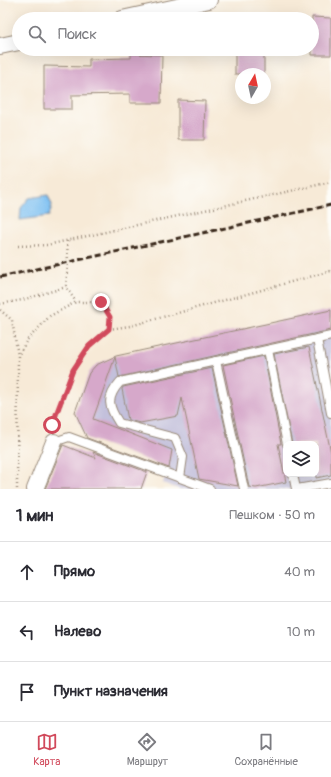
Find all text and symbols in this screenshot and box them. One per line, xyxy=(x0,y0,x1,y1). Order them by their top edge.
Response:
search box xyxy=(12,12,319,56)
icon: search xyxy=(26,23,48,45)
text: Поиск xyxy=(58,25,97,44)
north arrow xyxy=(235,68,271,104)
route end xyxy=(92,293,110,311)
route start xyxy=(43,416,61,434)
map controls xyxy=(283,441,319,477)
button: layers xyxy=(283,441,319,477)
text: 1 мин xyxy=(16,505,54,526)
text: Пешком · 50 m xyxy=(229,507,315,523)
icon: ahead xyxy=(16,561,38,583)
text: Прямо xyxy=(54,562,95,581)
text: 40 m xyxy=(284,564,315,580)
icon: left xyxy=(16,621,38,643)
text: Налево xyxy=(54,622,101,641)
text: 10 m xyxy=(287,624,315,640)
icon: arrive xyxy=(16,681,38,703)
text: Пункт назначения xyxy=(54,682,168,701)
tab: Карта xyxy=(33,731,60,768)
tab: Маршрут xyxy=(127,731,168,768)
tab: Сохранённые xyxy=(234,731,298,768)

